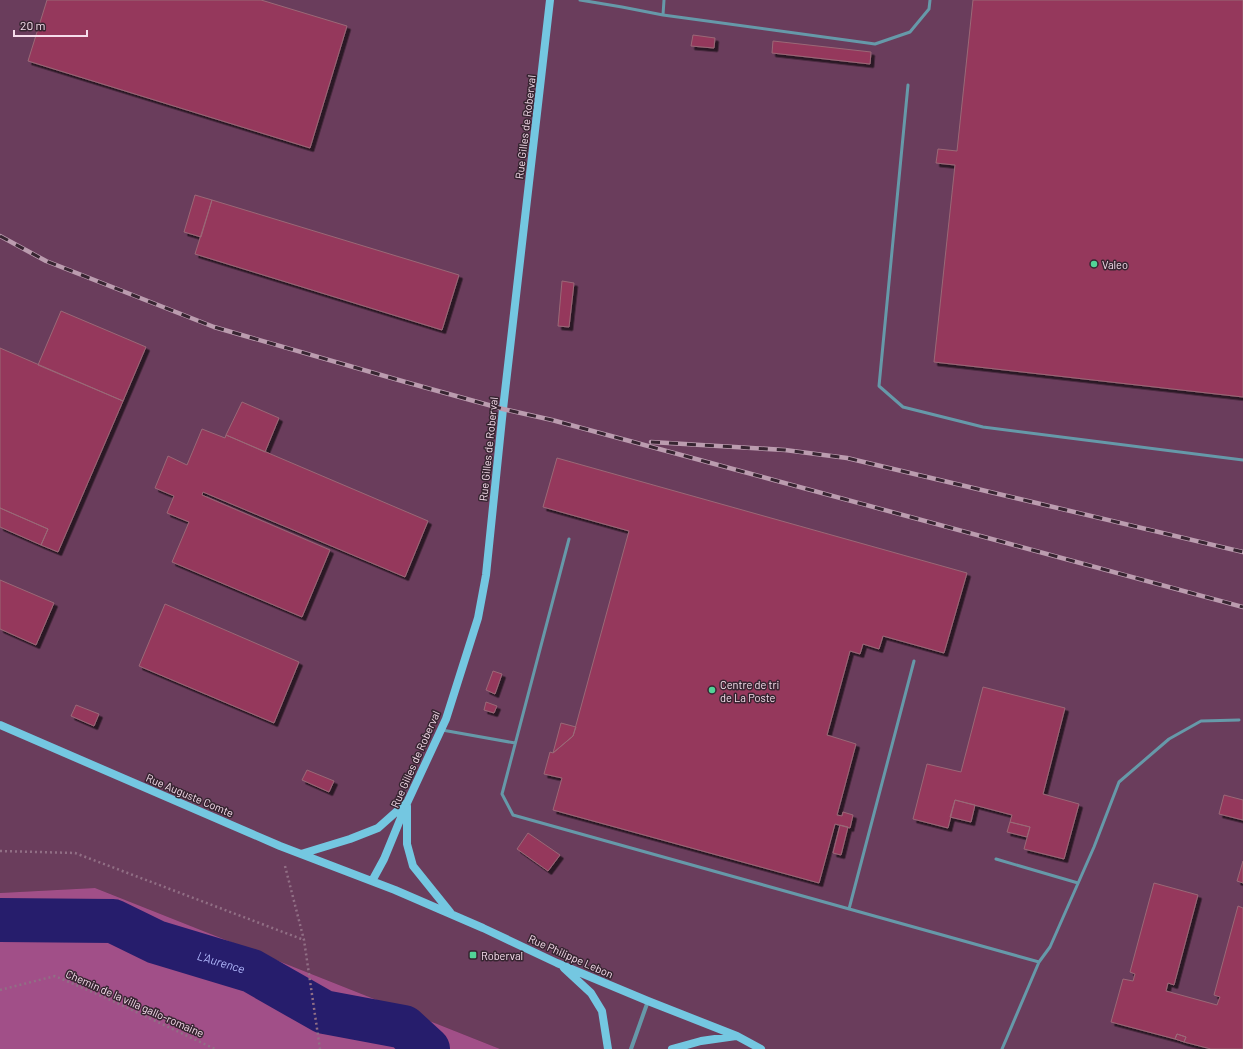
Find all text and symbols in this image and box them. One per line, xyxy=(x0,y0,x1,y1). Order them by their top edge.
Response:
scale bar xyxy=(14,12,87,38)
text: 20 m xyxy=(20,18,46,32)
street label: Rue Gilles de Roberval xyxy=(512,74,538,180)
place label: Valeo xyxy=(1102,258,1128,271)
marker: Valeo xyxy=(1089,259,1099,269)
street label: Rue Gilles de Roberval xyxy=(476,396,500,502)
place label: Centre de tri de La Poste xyxy=(720,678,780,704)
marker: Centre de tri de La Poste xyxy=(707,685,717,695)
street label: Rue Gilles de Roberval xyxy=(388,709,442,809)
street label: Rue Auguste Comte xyxy=(144,771,236,819)
street label: Rue Philippe Lebon xyxy=(527,931,615,981)
water label: L'Aurence xyxy=(196,948,247,976)
place label: Roberval xyxy=(481,949,523,962)
marker: Roberval xyxy=(468,950,478,960)
street label: Chemin de la villa gallo-romaine xyxy=(64,967,206,1039)

